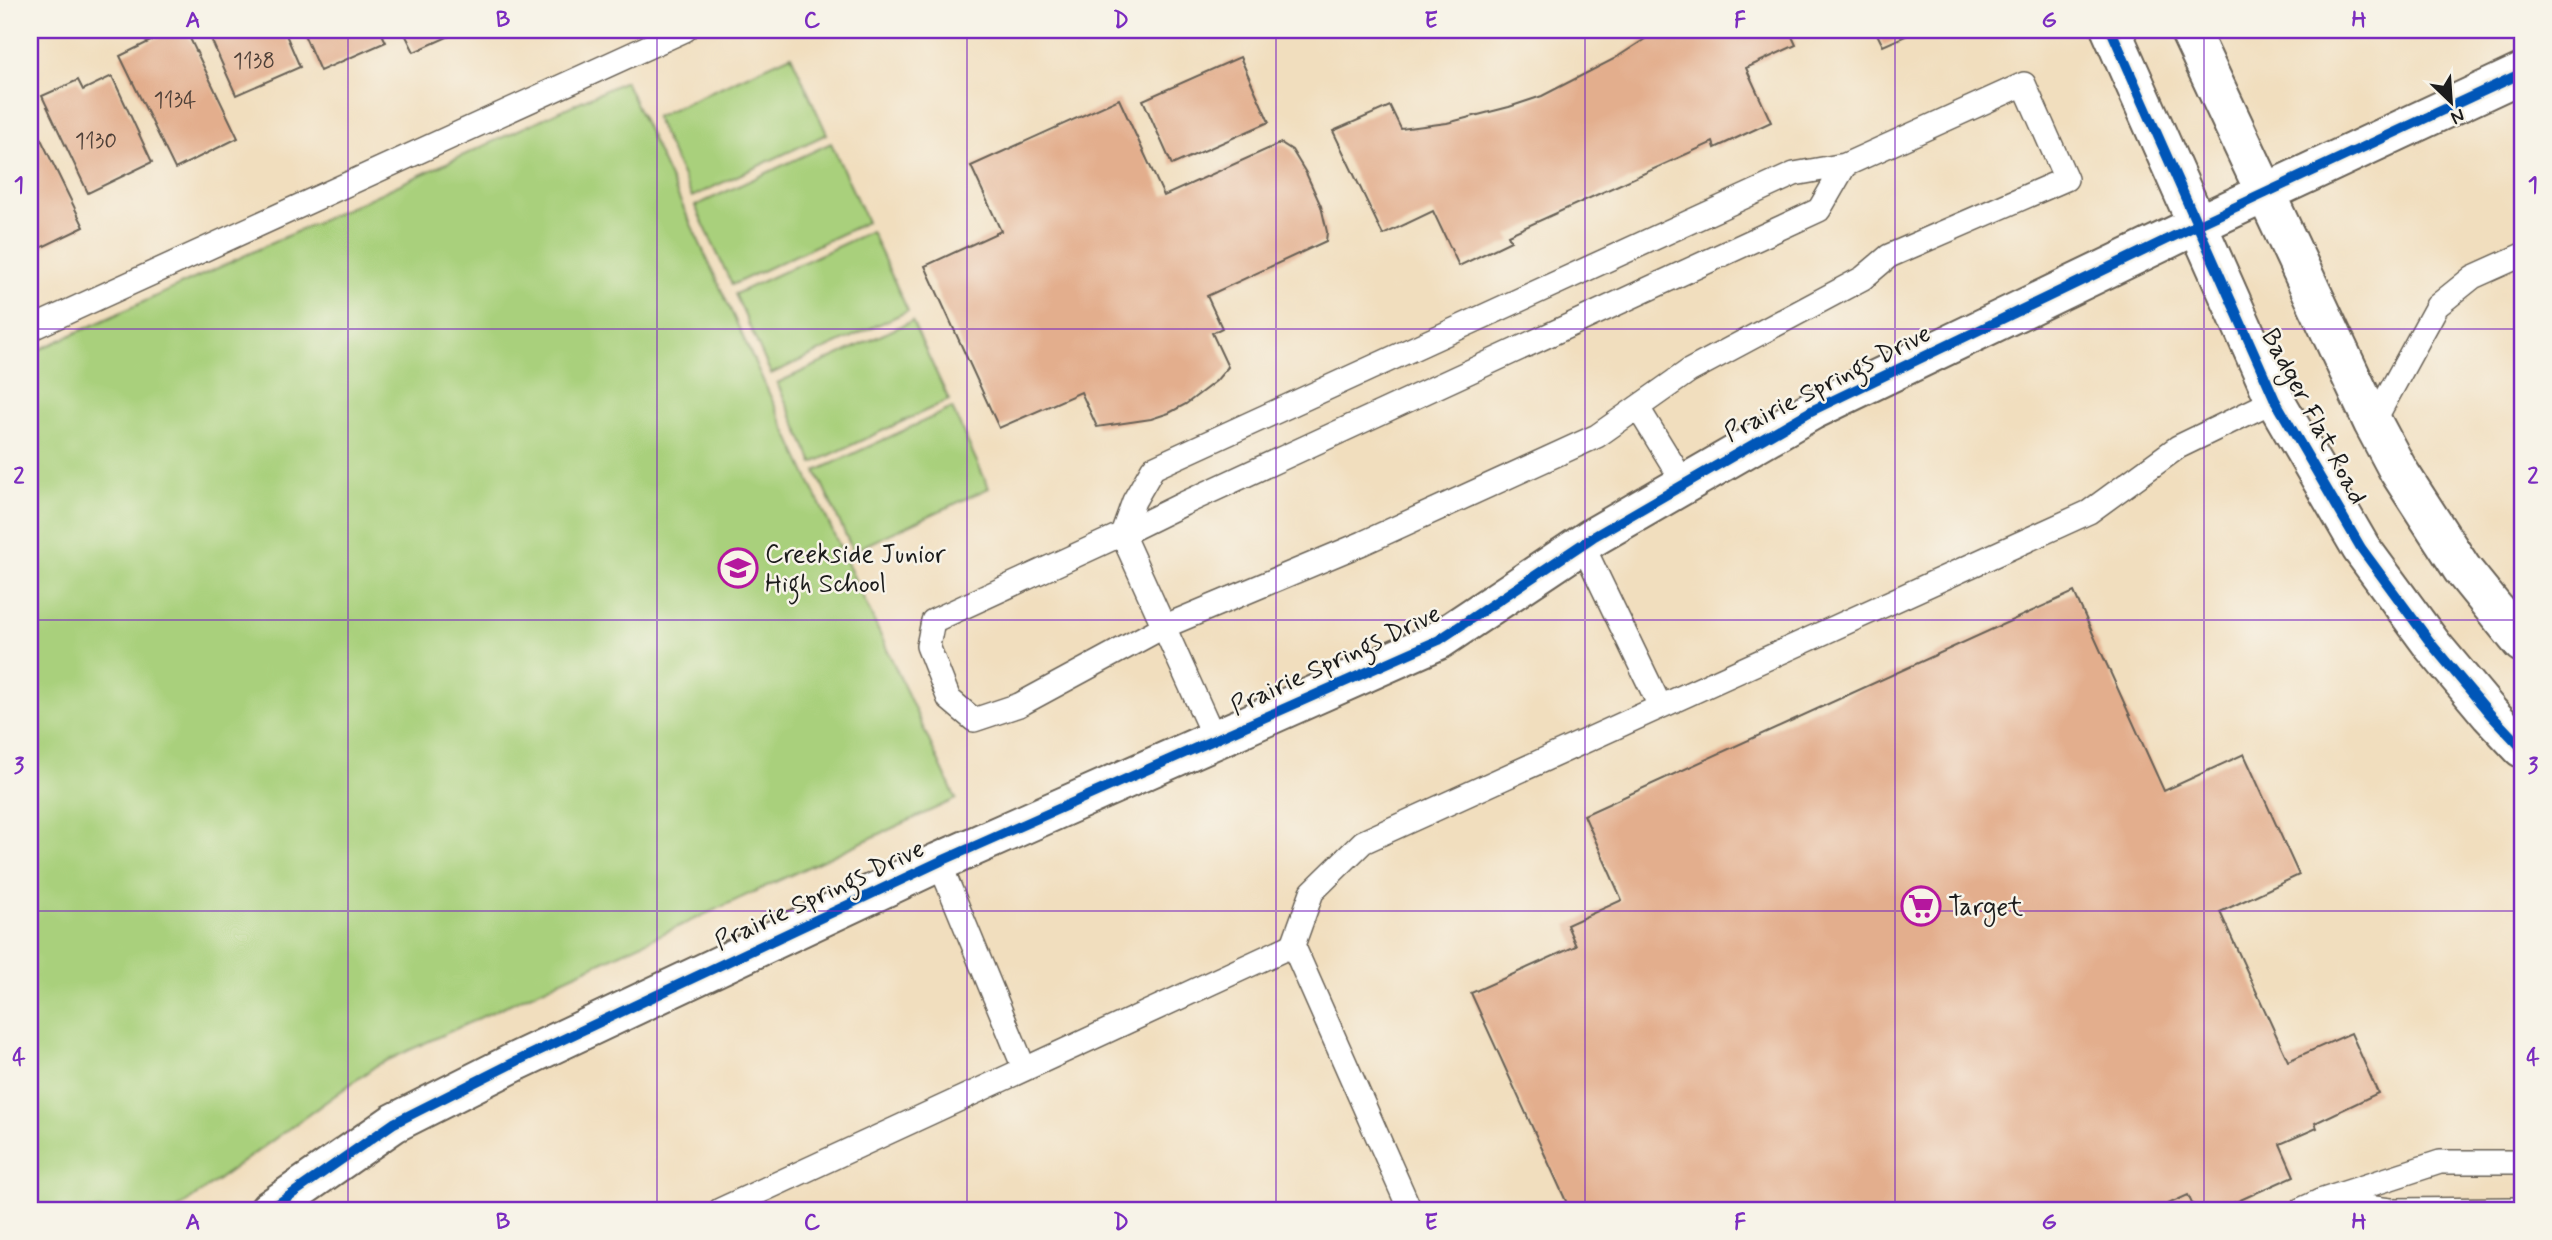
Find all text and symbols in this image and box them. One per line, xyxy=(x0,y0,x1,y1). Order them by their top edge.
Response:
text: A xyxy=(185,6,201,36)
text: B xyxy=(496,6,511,36)
text: C xyxy=(804,6,821,36)
text: D xyxy=(1113,6,1129,36)
text: E xyxy=(1424,6,1438,36)
text: F xyxy=(1734,6,1746,36)
text: G xyxy=(2041,6,2057,36)
text: H xyxy=(2351,6,2367,36)
house number: 1138 xyxy=(233,47,275,77)
north arrow xyxy=(2416,66,2486,136)
house number: 1134 xyxy=(154,86,196,116)
text: N xyxy=(2447,102,2469,130)
house number: 1130 xyxy=(75,127,117,157)
text: 1 xyxy=(14,171,24,201)
text: 1 xyxy=(2528,171,2538,201)
street label: Prairie Springs Drive xyxy=(1719,317,1938,453)
street label: Badger Flat Road xyxy=(2251,323,2374,512)
text: 2 xyxy=(13,462,25,492)
text: 2 xyxy=(2527,462,2539,492)
place label: Creekside Junior High School xyxy=(765,538,946,605)
school or university icon: Creekside Junior High School xyxy=(717,547,759,589)
street label: Prairie Springs Drive xyxy=(1225,597,1448,727)
text: 3 xyxy=(14,752,25,782)
text: 3 xyxy=(2528,752,2539,782)
street label: Prairie Springs Drive xyxy=(709,832,932,962)
supermarket icon: Target xyxy=(1900,885,1942,927)
place label: Target xyxy=(1948,891,2023,927)
text: 4 xyxy=(12,1043,26,1073)
text: 4 xyxy=(2526,1043,2540,1073)
text: A xyxy=(185,1208,201,1238)
text: B xyxy=(496,1208,511,1238)
text: C xyxy=(804,1208,821,1238)
text: D xyxy=(1113,1208,1129,1238)
text: E xyxy=(1424,1208,1438,1238)
text: F xyxy=(1734,1208,1746,1238)
text: G xyxy=(2041,1208,2057,1238)
text: H xyxy=(2351,1208,2367,1238)

